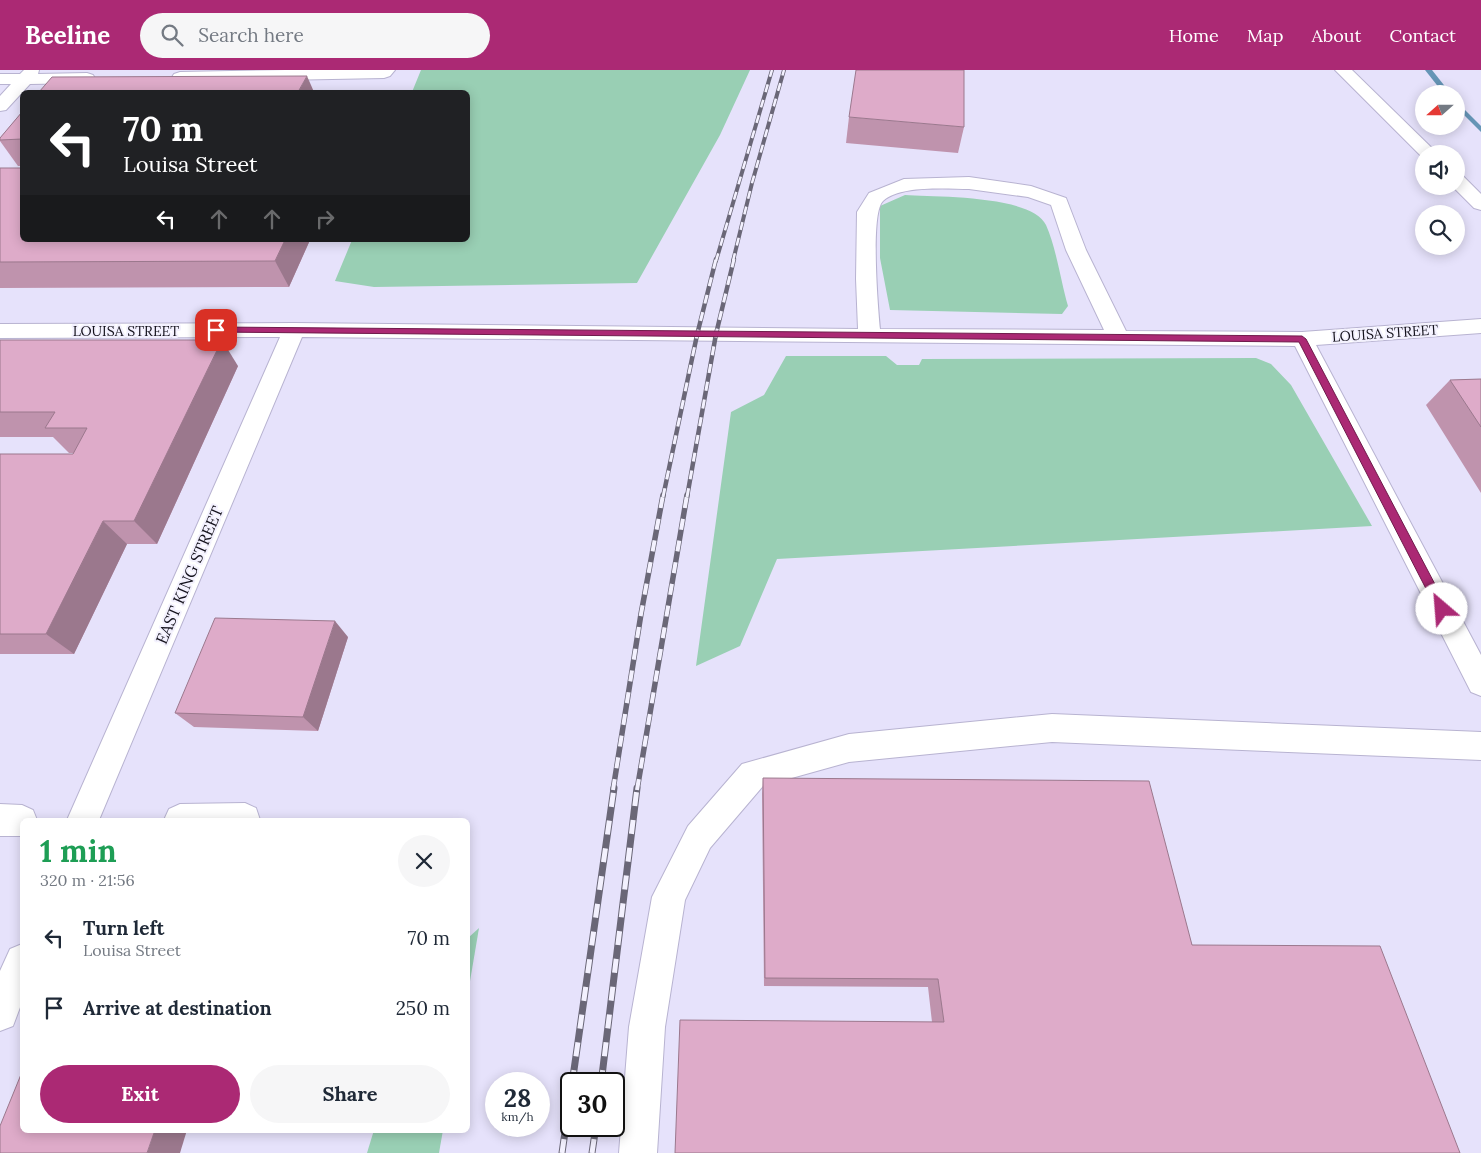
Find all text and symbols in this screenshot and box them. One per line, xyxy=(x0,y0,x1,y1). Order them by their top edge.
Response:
search box xyxy=(140,13,490,58)
text: Beeline xyxy=(25,20,110,51)
icon: search xyxy=(158,21,186,49)
text: Search here xyxy=(198,23,304,47)
text: Home xyxy=(1169,24,1219,47)
text: Map xyxy=(1247,24,1283,47)
text: About xyxy=(1311,24,1361,47)
text: Contact xyxy=(1389,24,1456,47)
north arrow xyxy=(1415,85,1465,135)
map controls xyxy=(1415,85,1465,255)
text: 70 m xyxy=(123,106,203,151)
icon: left xyxy=(40,110,105,175)
button: sound xyxy=(1415,145,1465,195)
text: Louisa Street xyxy=(123,150,258,178)
icon: left xyxy=(152,205,180,233)
icon: ahead xyxy=(205,205,233,233)
icon: ahead xyxy=(258,205,286,233)
icon: right xyxy=(311,205,339,233)
button: search xyxy=(1415,205,1465,255)
pin xyxy=(195,309,237,351)
icon: arrive xyxy=(202,316,230,344)
street label: LOUISA STREET xyxy=(1331,320,1439,346)
street label: LOUISA STREET xyxy=(73,322,179,340)
street label: EAST KING STREET xyxy=(151,503,227,647)
position arrow xyxy=(1415,582,1467,634)
text: 1 min xyxy=(40,832,117,870)
button: close xyxy=(398,835,450,887)
text: 320 m · 21:56 xyxy=(40,870,135,890)
text: Turn left xyxy=(83,916,164,940)
icon: left xyxy=(40,924,68,952)
text: 70 m xyxy=(407,926,450,950)
text: Louisa Street xyxy=(83,940,181,960)
icon: arrive xyxy=(40,994,68,1022)
text: Arrive at destination xyxy=(83,996,272,1020)
text: 250 m xyxy=(396,996,450,1020)
button: Exit xyxy=(40,1065,240,1123)
button: Share xyxy=(250,1065,450,1123)
speed limit sign: 30 xyxy=(560,1072,625,1137)
text: 28 xyxy=(504,1082,531,1114)
text: km/h xyxy=(501,1109,534,1124)

